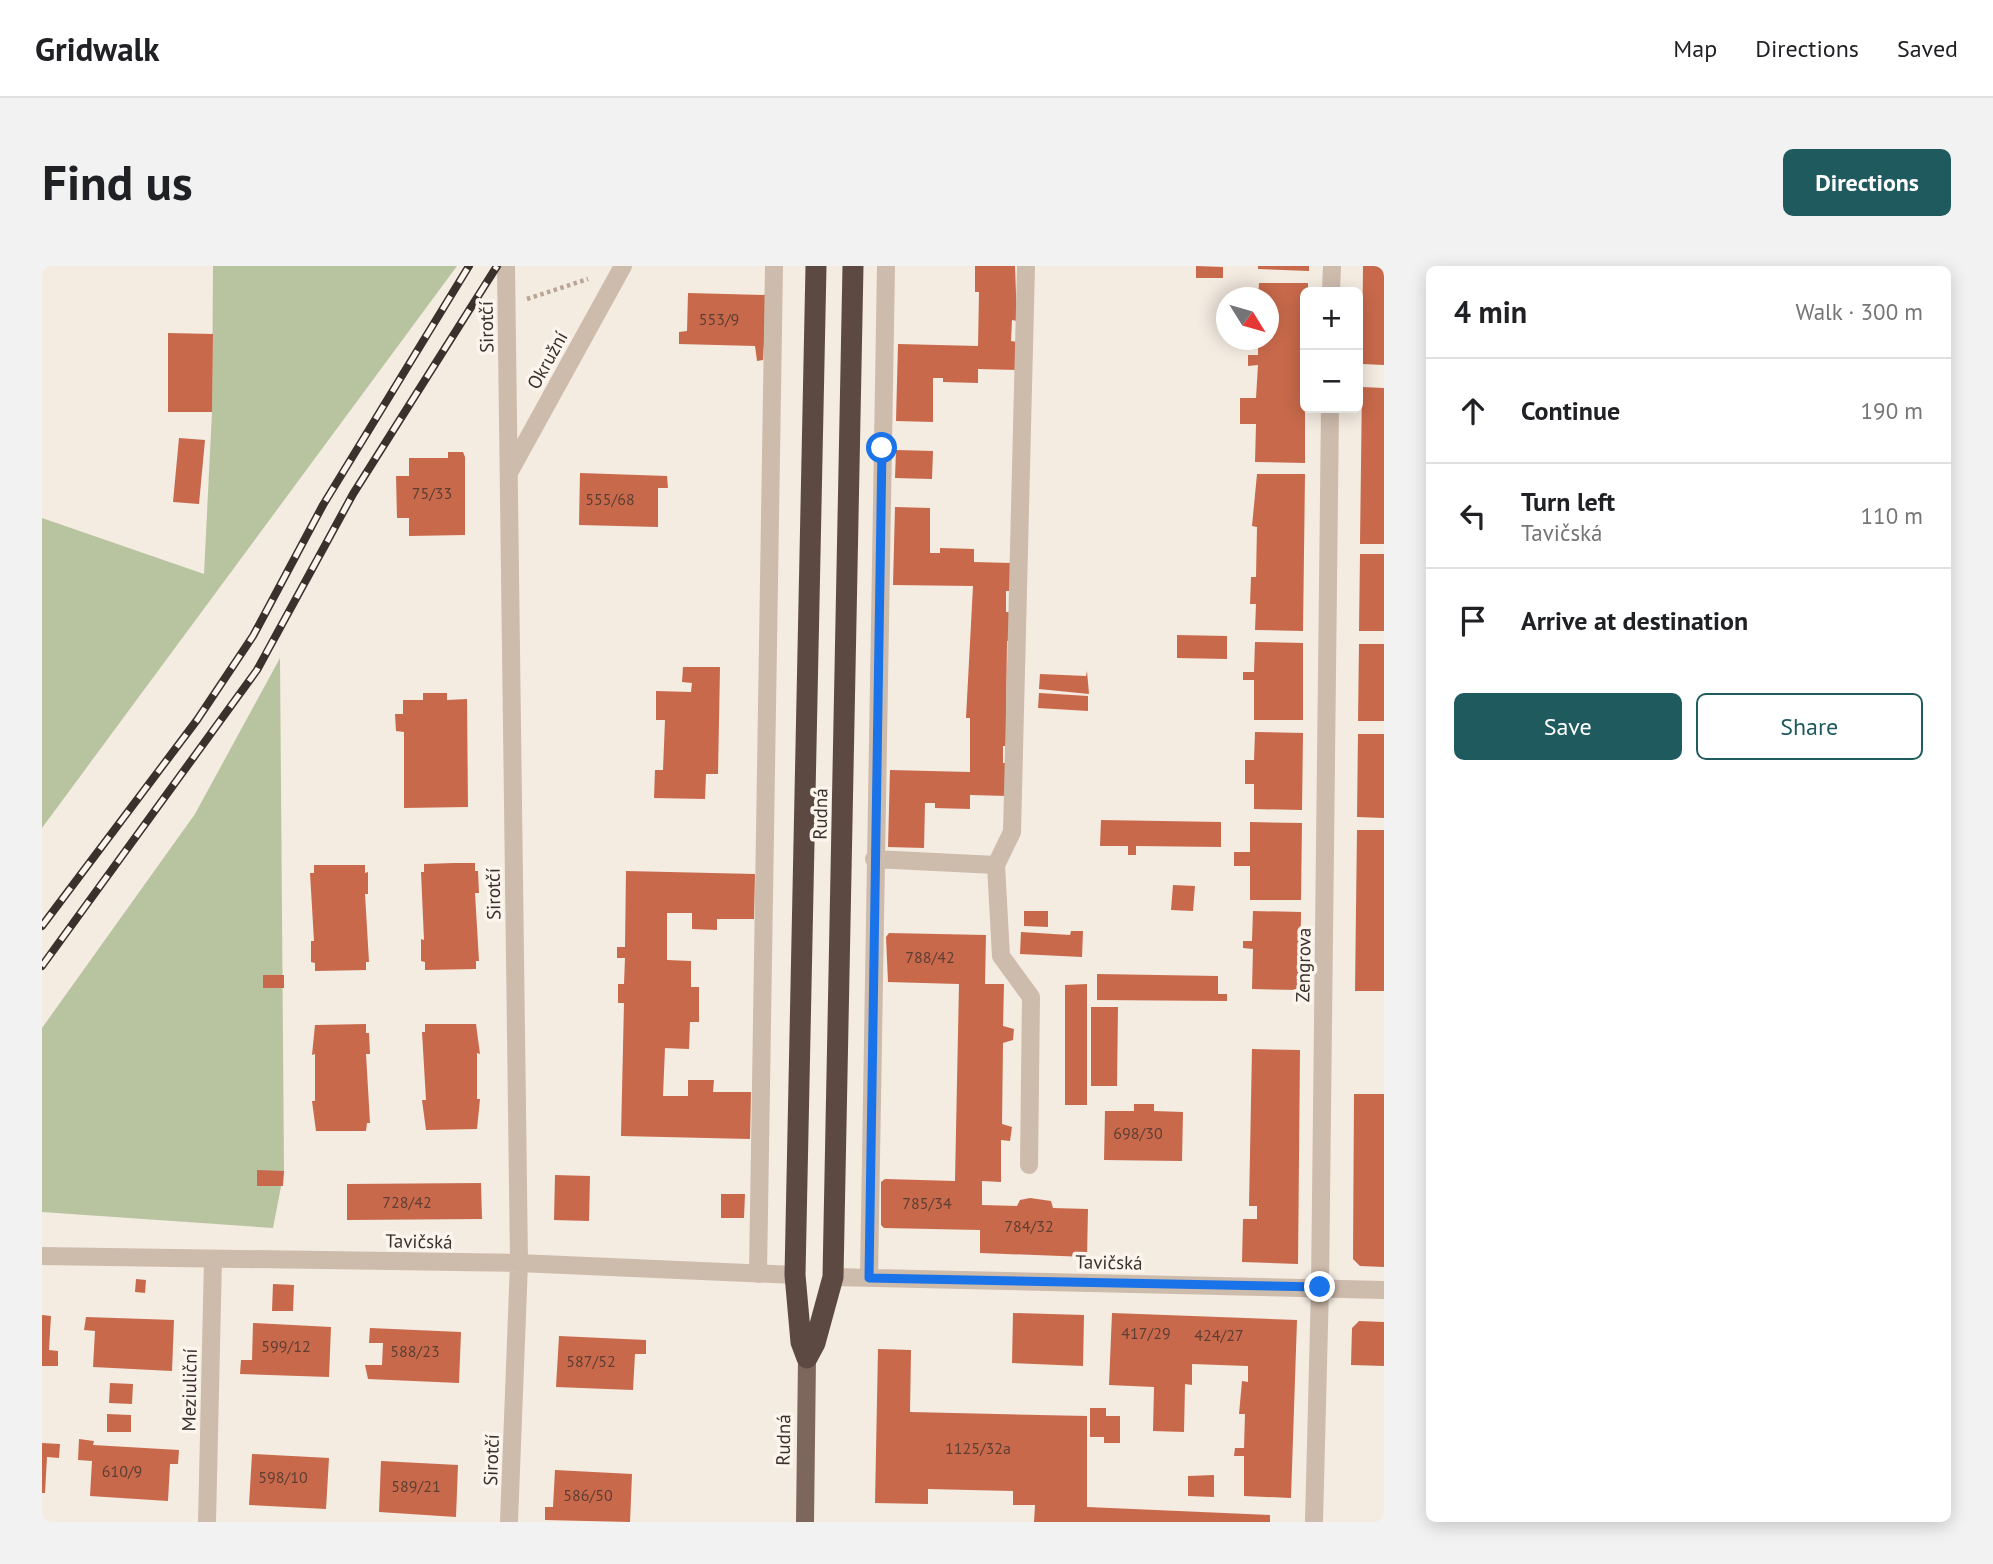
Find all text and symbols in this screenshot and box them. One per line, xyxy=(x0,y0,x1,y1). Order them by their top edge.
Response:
text: Gridwalk xyxy=(35,27,159,70)
text: Map xyxy=(1673,33,1717,64)
text: Directions xyxy=(1755,33,1859,64)
text: Saved xyxy=(1897,33,1958,64)
button: Directions xyxy=(1783,149,1951,216)
text: Find us xyxy=(42,150,193,214)
north arrow xyxy=(1216,287,1279,350)
map controls xyxy=(1300,287,1363,413)
button: + xyxy=(1300,287,1363,350)
text: 4 min xyxy=(1454,292,1527,331)
text: Walk · 300 m xyxy=(1796,297,1923,326)
street label: Sirotčí xyxy=(474,301,498,353)
house number: 553/9 xyxy=(699,309,739,329)
street label: Okružní xyxy=(521,327,573,393)
button: − xyxy=(1300,350,1363,413)
icon: ahead xyxy=(1454,392,1492,430)
text: Continue xyxy=(1521,394,1620,427)
text: 190 m xyxy=(1861,396,1923,425)
route start xyxy=(866,432,897,463)
house number: 75/33 xyxy=(412,483,452,503)
text: Turn left xyxy=(1521,485,1615,518)
house number: 555/68 xyxy=(585,489,635,509)
icon: left xyxy=(1454,497,1492,535)
text: 110 m xyxy=(1861,501,1923,530)
text: Tavičská xyxy=(1521,518,1603,547)
icon: arrive xyxy=(1454,602,1492,640)
text: Arrive at destination xyxy=(1521,604,1748,637)
button: Save xyxy=(1454,693,1682,760)
button: Share xyxy=(1696,693,1923,760)
street label: Rudná xyxy=(808,788,832,840)
street label: Sirotčí xyxy=(481,868,505,920)
street label: Zengrova xyxy=(1290,927,1316,1003)
house number: 788/42 xyxy=(905,947,955,967)
house number: 698/30 xyxy=(1113,1123,1163,1143)
house number: 728/42 xyxy=(382,1192,432,1212)
house number: 785/34 xyxy=(902,1193,952,1213)
house number: 784/32 xyxy=(1004,1216,1054,1236)
street label: Tavičská xyxy=(385,1228,453,1254)
street label: Tavičská xyxy=(1075,1249,1143,1275)
route end xyxy=(1304,1271,1335,1302)
house number: 417/29 xyxy=(1121,1323,1171,1343)
house number: 424/27 xyxy=(1194,1325,1244,1345)
house number: 599/12 xyxy=(261,1336,311,1356)
house number: 588/23 xyxy=(390,1341,440,1361)
street label: Meziuliční xyxy=(176,1348,202,1432)
house number: 587/52 xyxy=(566,1351,616,1371)
street label: Rudná xyxy=(771,1414,795,1466)
street label: Sirotčí xyxy=(478,1434,504,1486)
house number: 1125/32a xyxy=(945,1438,1011,1458)
house number: 610/9 xyxy=(102,1461,142,1481)
house number: 598/10 xyxy=(258,1467,308,1487)
house number: 589/21 xyxy=(391,1476,441,1496)
house number: 586/50 xyxy=(563,1485,613,1505)

